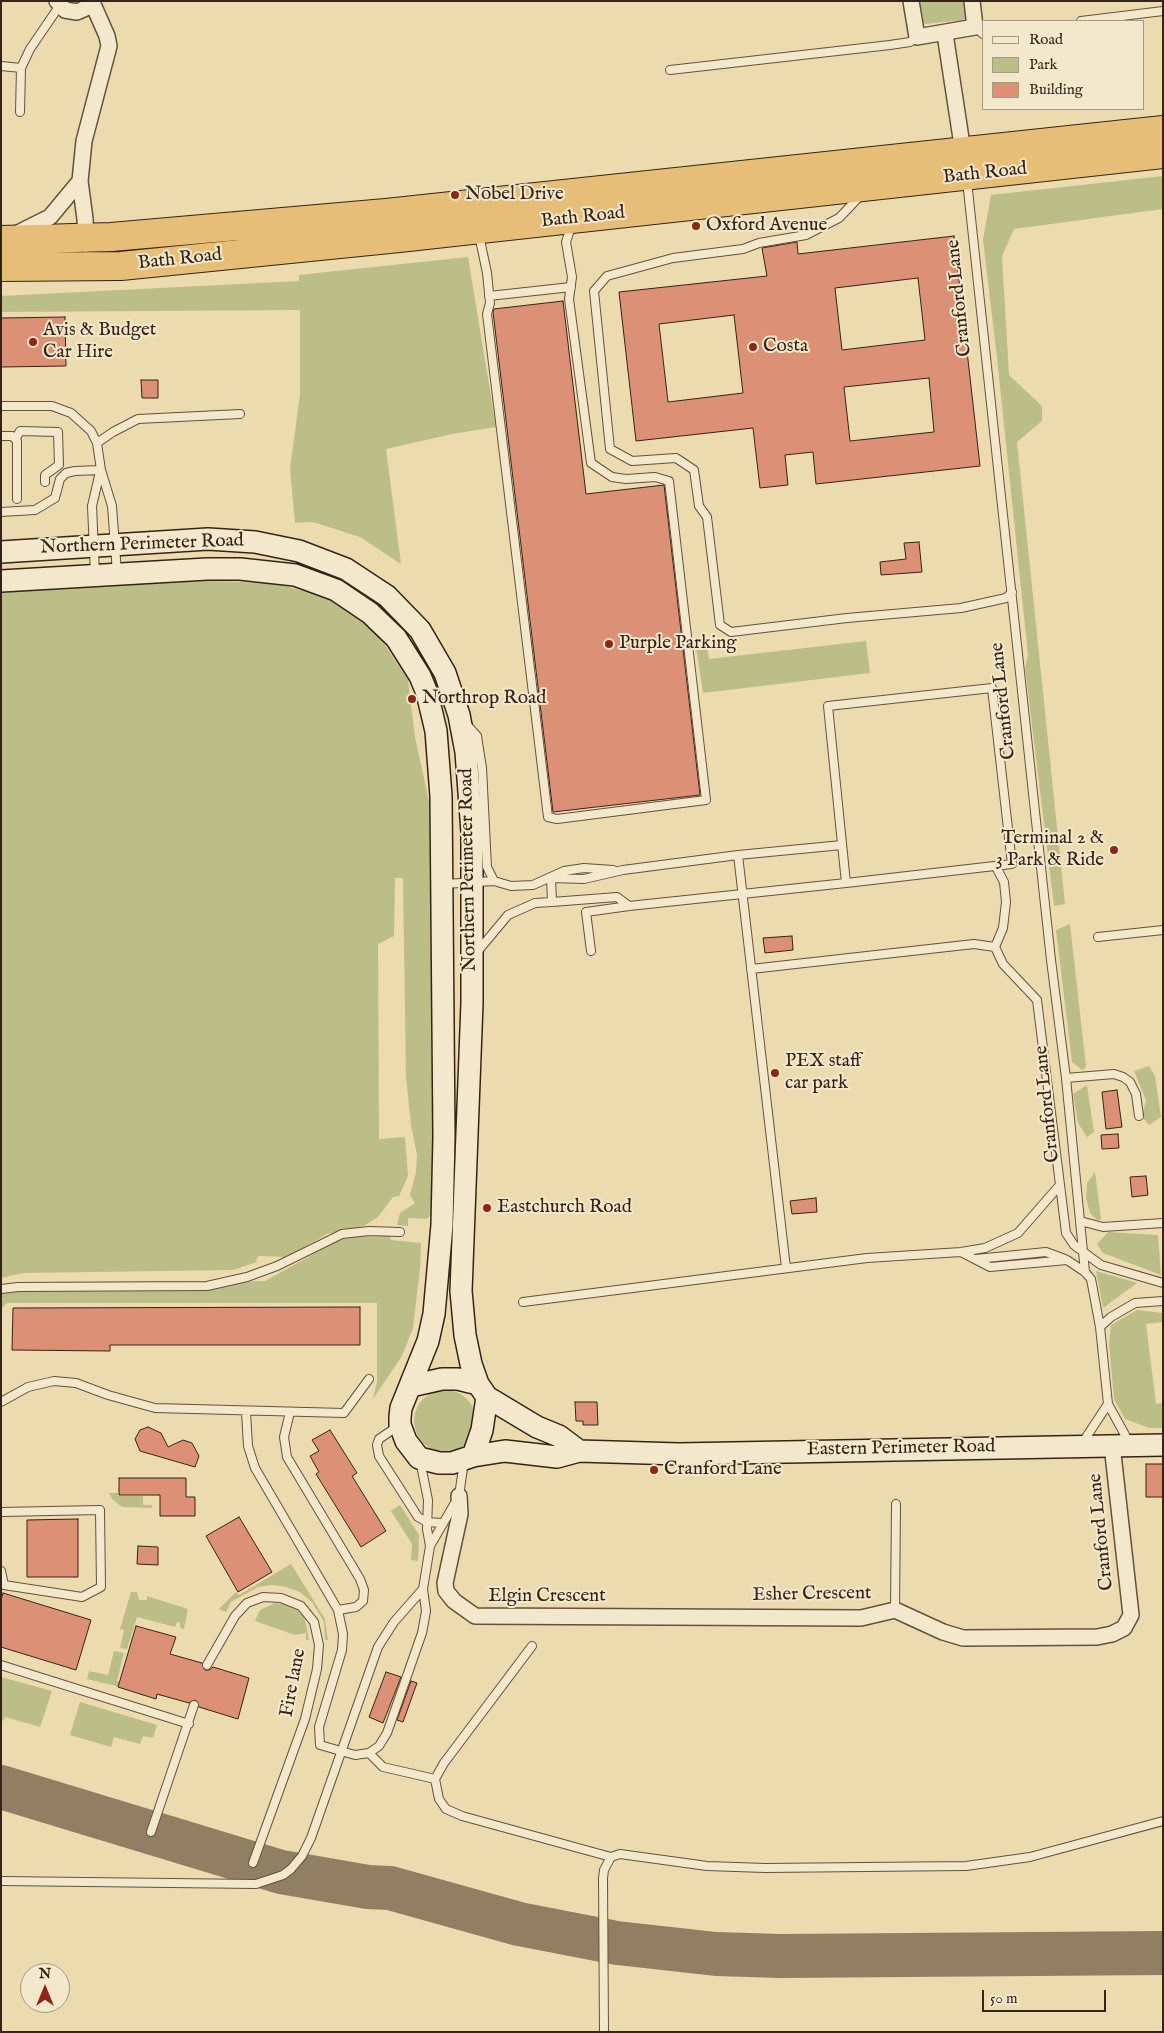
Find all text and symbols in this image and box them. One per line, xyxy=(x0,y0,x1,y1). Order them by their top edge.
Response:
legend xyxy=(982,20,1144,110)
text: Road xyxy=(1029,30,1063,49)
text: Park xyxy=(1029,55,1058,74)
text: Building xyxy=(1029,80,1083,99)
street label: Bath Road xyxy=(942,158,1028,190)
place label: Nobel Drive xyxy=(465,184,564,206)
marker: Nobel Drive xyxy=(449,189,461,201)
street label: Bath Road xyxy=(540,202,626,234)
place label: Oxford Avenue xyxy=(706,215,827,237)
marker: Oxford Avenue xyxy=(690,220,702,232)
street label: Cranford Lane xyxy=(943,238,977,358)
street label: Bath Road xyxy=(137,244,223,276)
place label: Avis & Budget Car Hire xyxy=(43,320,156,364)
marker: Avis & Budget Car Hire xyxy=(27,336,39,348)
place label: Costa xyxy=(763,336,808,358)
marker: Costa xyxy=(747,341,759,353)
street label: Northern Perimeter Road xyxy=(40,530,244,560)
place label: Purple Parking xyxy=(619,633,737,655)
marker: Purple Parking xyxy=(603,638,615,650)
street label: Cranford Lane xyxy=(987,641,1021,761)
place label: Northrop Road xyxy=(422,688,546,710)
marker: Northrop Road xyxy=(406,693,418,705)
street label: Northern Perimeter Road xyxy=(456,768,482,972)
place label: Terminal 2 & 3 Park & Ride xyxy=(996,828,1104,872)
marker: Terminal 2 & 3 Park & Ride xyxy=(1108,844,1120,856)
street label: Cranford Lane xyxy=(1031,1044,1065,1164)
place label: PEX staff car park xyxy=(785,1051,861,1095)
marker: PEX staff car park xyxy=(769,1067,781,1079)
place label: Eastchurch Road xyxy=(497,1197,632,1219)
marker: Eastchurch Road xyxy=(481,1202,493,1214)
street label: Eastern Perimeter Road xyxy=(806,1436,996,1462)
place label: Cranford Lane xyxy=(664,1459,782,1481)
marker: Cranford Lane xyxy=(648,1464,660,1476)
street label: Cranford Lane xyxy=(1085,1472,1119,1592)
street label: Esher Crescent xyxy=(752,1583,872,1607)
street label: Elgin Crescent xyxy=(488,1586,606,1608)
street label: Fire lane xyxy=(276,1647,312,1719)
north arrow xyxy=(20,1963,70,2013)
text: N xyxy=(39,1965,51,1983)
scale bar xyxy=(984,1980,1108,2012)
text: 50 m xyxy=(990,1989,1018,2008)

